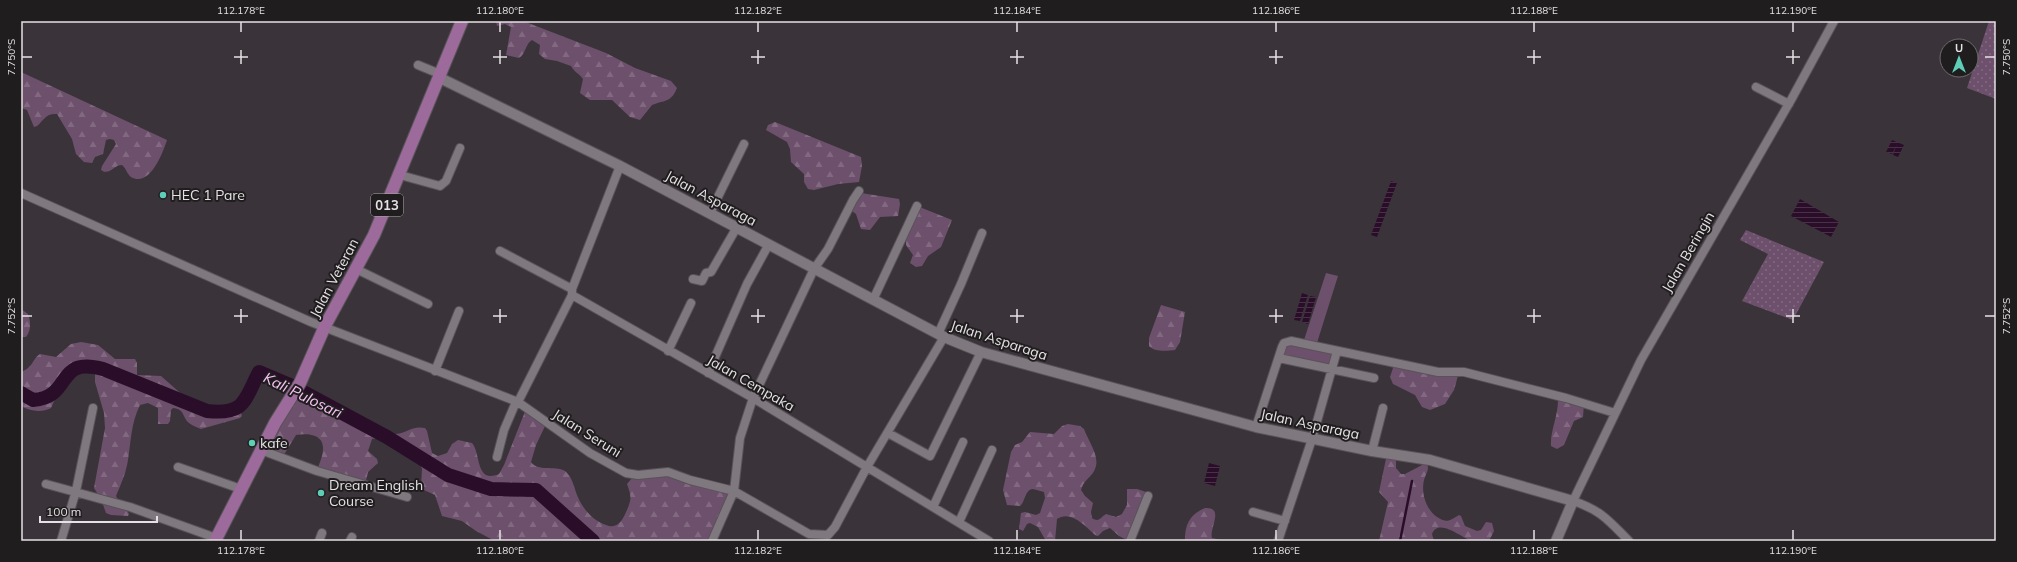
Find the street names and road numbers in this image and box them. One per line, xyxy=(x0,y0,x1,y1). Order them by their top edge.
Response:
street label: Jalan Asparaga xyxy=(662,166,760,230)
road number: 013 xyxy=(371,194,403,216)
street label: Jalan Beringin xyxy=(1658,208,1718,296)
street label: Jalan Veteran xyxy=(306,235,362,321)
street label: Jalan Asparaga xyxy=(948,316,1050,364)
street label: Jalan Cempaka xyxy=(704,351,798,415)
street label: Jalan Seruni xyxy=(549,405,625,461)
street label: Jalan Asparaga xyxy=(1259,405,1361,443)

